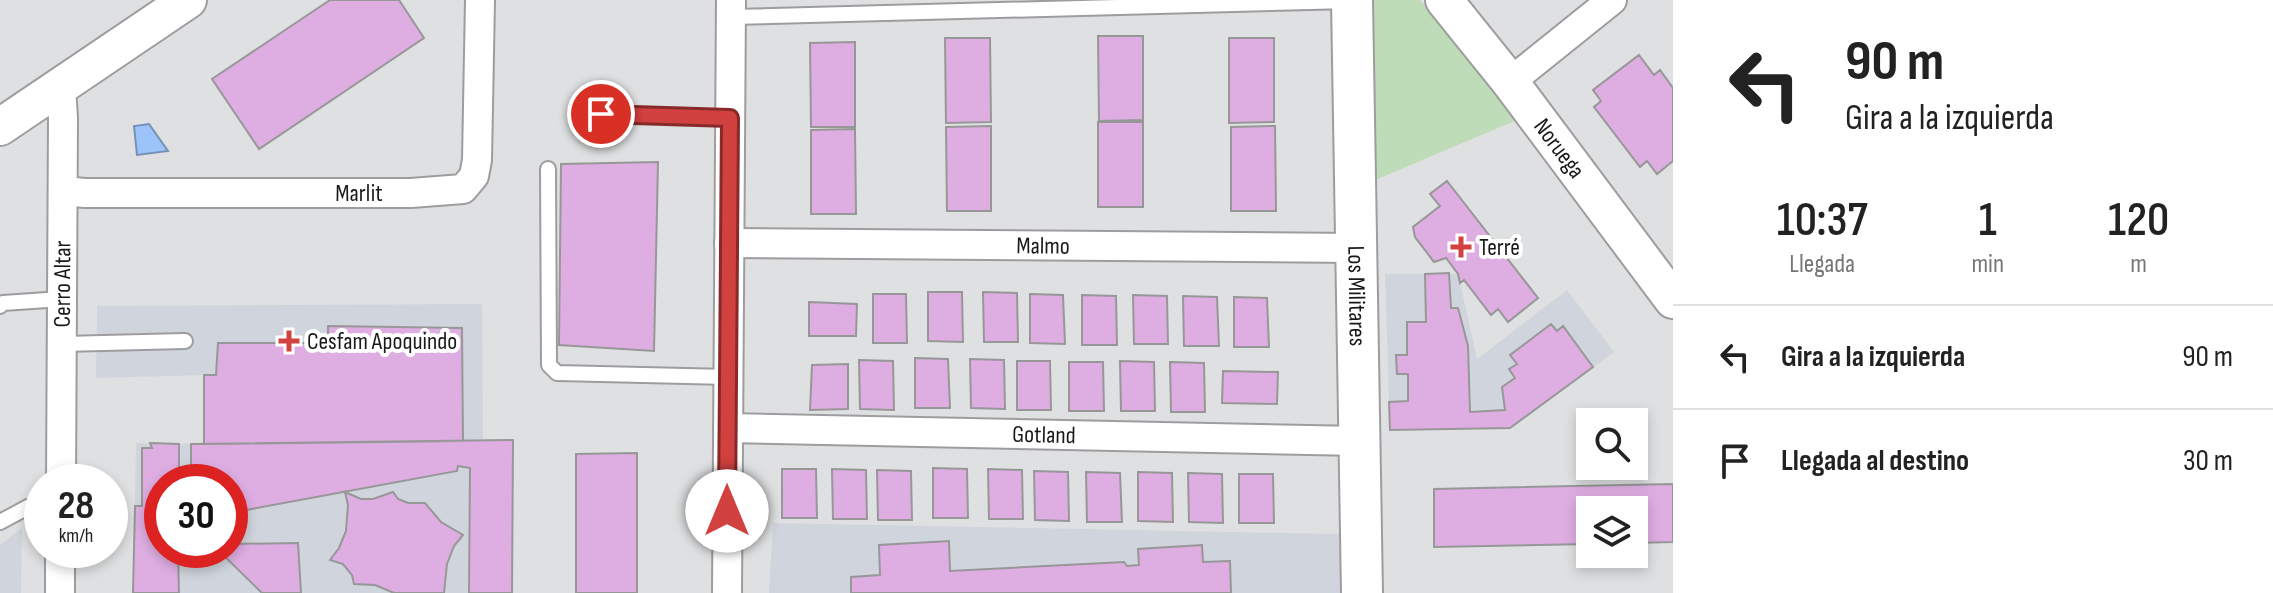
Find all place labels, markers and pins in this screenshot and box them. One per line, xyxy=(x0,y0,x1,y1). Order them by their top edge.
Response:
pin xyxy=(567,80,635,148)
place label: Terré xyxy=(1479,233,1520,262)
marker: Terré xyxy=(1450,236,1472,258)
place label: Cesfam Apoquindo xyxy=(307,327,457,356)
marker: Cesfam Apoquindo xyxy=(278,330,300,352)

